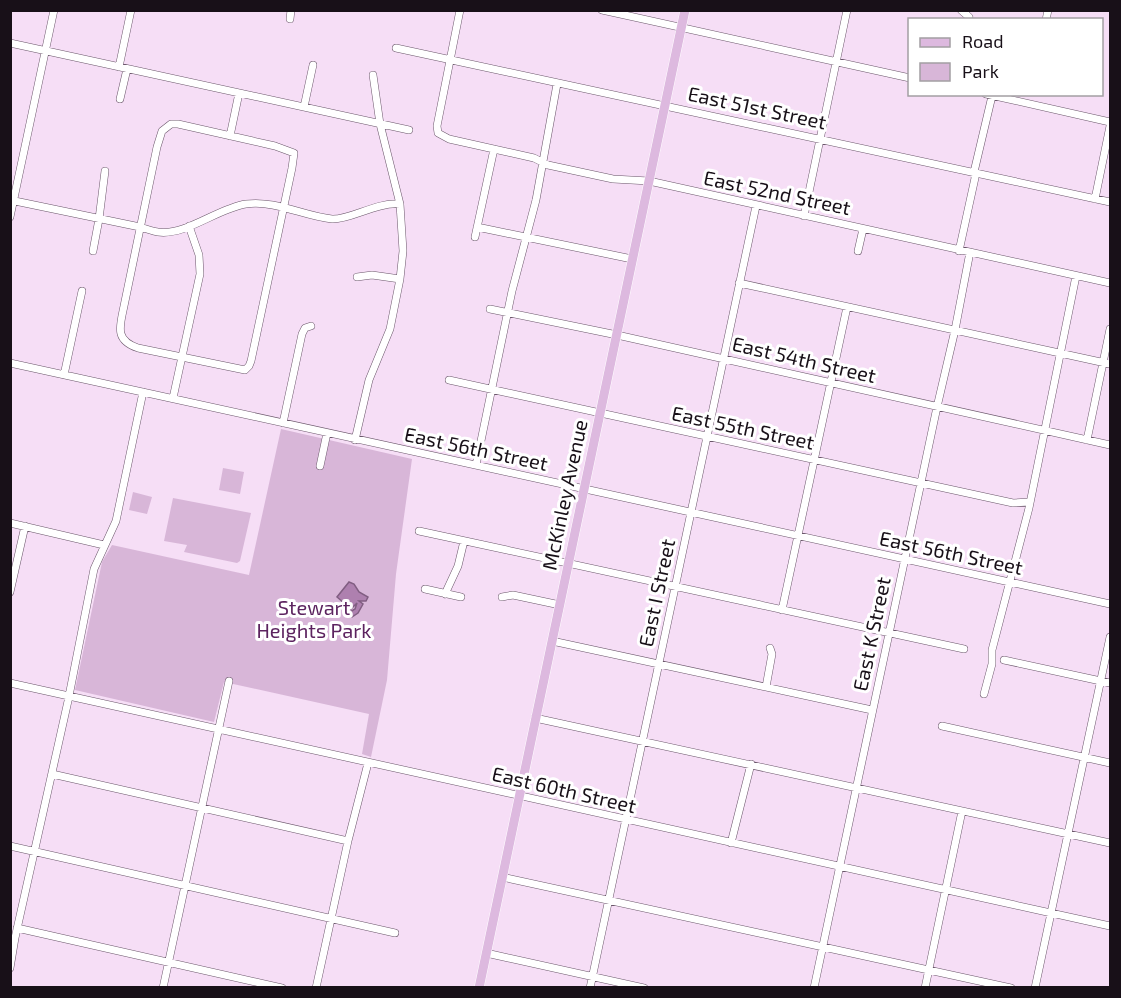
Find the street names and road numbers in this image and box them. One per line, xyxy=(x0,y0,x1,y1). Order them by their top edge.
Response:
street label: East 51st Street xyxy=(686,81,829,133)
street label: East 52nd Street xyxy=(702,165,853,219)
street label: East 54th Street xyxy=(730,331,879,387)
street label: East 55th Street xyxy=(670,400,817,454)
street label: McKinley Avenue xyxy=(536,417,592,572)
street label: East 56th Street xyxy=(402,421,550,475)
street label: East 56th Street xyxy=(877,525,1025,579)
street label: East I Street xyxy=(633,536,679,649)
street label: East K Street xyxy=(847,574,895,693)
street label: East 60th Street xyxy=(490,761,639,817)

